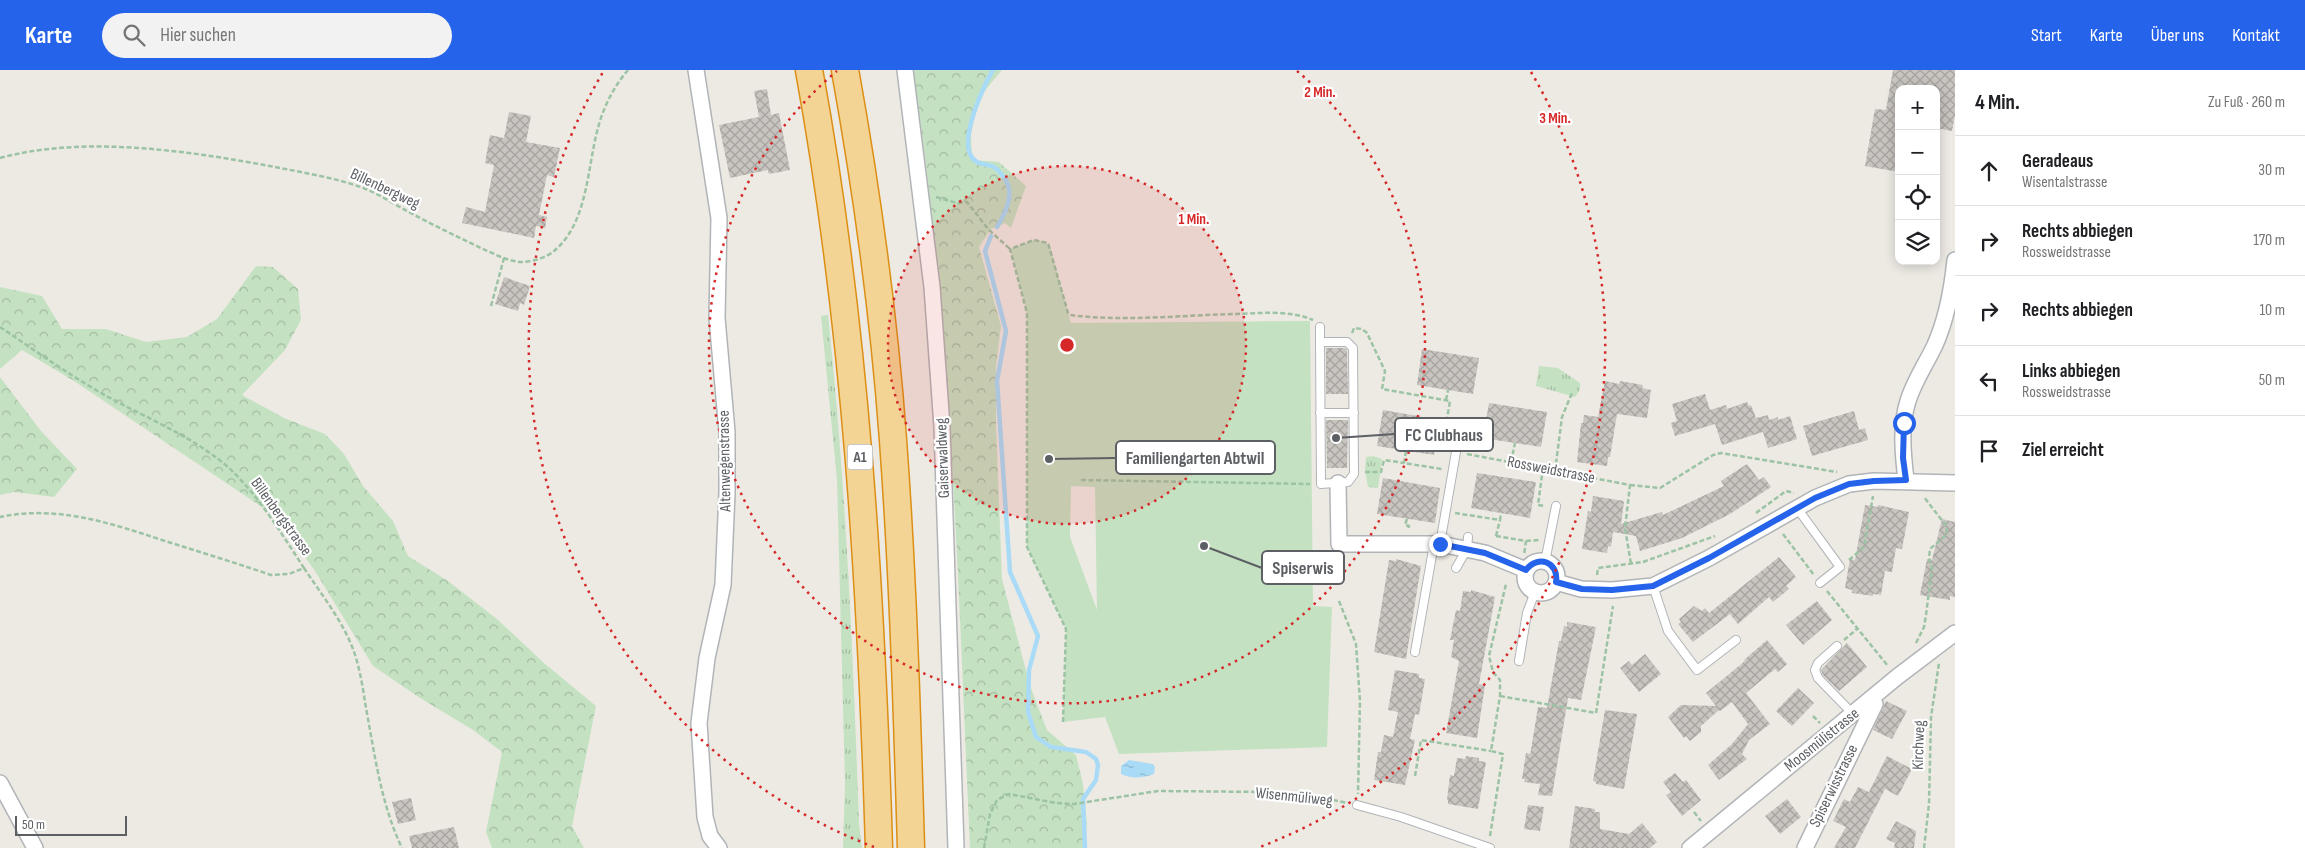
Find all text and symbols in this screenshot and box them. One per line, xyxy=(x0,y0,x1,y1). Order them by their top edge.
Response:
search box xyxy=(102,13,452,58)
text: Karte xyxy=(25,21,72,50)
icon: search xyxy=(120,21,148,49)
text: Hier suchen xyxy=(160,24,236,47)
text: Start xyxy=(2031,25,2062,46)
text: Karte xyxy=(2090,25,2123,46)
text: Über uns xyxy=(2151,25,2204,46)
text: Kontakt xyxy=(2232,25,2280,46)
text: 2 Min. xyxy=(1304,83,1336,102)
map controls xyxy=(1895,85,1940,265)
button: + xyxy=(1895,85,1940,130)
text: 4 Min. xyxy=(1975,90,2020,115)
text: Zu Fuß · 260 m xyxy=(2208,93,2285,112)
text: 3 Min. xyxy=(1539,109,1571,128)
button: − xyxy=(1895,130,1940,175)
text: Geradeaus xyxy=(2022,150,2093,173)
icon: ahead xyxy=(1975,157,2003,185)
text: 30 m xyxy=(2258,161,2285,180)
street label: Billenbergweg xyxy=(347,165,423,213)
text: Wisentalstrasse xyxy=(2022,173,2107,192)
button: locate xyxy=(1895,175,1940,220)
text: 1 Min. xyxy=(1179,210,1209,229)
button: layers xyxy=(1895,220,1940,265)
text: Rechts abbiegen xyxy=(2022,220,2133,243)
icon: right xyxy=(1975,227,2003,255)
text: 170 m xyxy=(2253,231,2285,250)
text: Rossweidstrasse xyxy=(2022,243,2111,262)
icon: right xyxy=(1975,297,2003,325)
text: Rechts abbiegen xyxy=(2022,299,2133,322)
text: 10 m xyxy=(2259,301,2285,320)
centre of rings xyxy=(1058,336,1076,354)
text: Links abbiegen xyxy=(2022,360,2120,383)
icon: left xyxy=(1975,367,2003,395)
text: 50 m xyxy=(2259,371,2285,390)
text: Rossweidstrasse xyxy=(2022,383,2111,402)
street label: Altenwegenstrasse xyxy=(715,410,735,513)
route start xyxy=(1893,412,1916,435)
street label: Gaiserwaldweg xyxy=(932,418,954,498)
callout: FC Clubhaus xyxy=(1395,418,1493,451)
text: FC Clubhaus xyxy=(1405,425,1483,446)
icon: arrive xyxy=(1975,437,2003,465)
text: Ziel erreicht xyxy=(2022,439,2104,462)
callout: Familiengarten Abtwil xyxy=(1116,441,1275,474)
road number: A1 xyxy=(848,444,872,470)
text: Familiengarten Abtwil xyxy=(1126,448,1264,469)
street label: Rossweidstrasse xyxy=(1505,452,1597,488)
street label: Billenbergstrasse xyxy=(246,474,316,560)
route end xyxy=(1429,533,1452,556)
callout: Spiserwis xyxy=(1262,551,1344,584)
text: Spiserwis xyxy=(1272,558,1334,579)
street label: Moosmülistrasse xyxy=(1781,704,1863,776)
street label: Kirchweg xyxy=(1909,720,1929,770)
street label: Spiserwisstrasse xyxy=(1806,741,1862,831)
street label: Wisenmüliweg xyxy=(1255,784,1333,810)
scale bar xyxy=(15,813,128,836)
text: 50 m xyxy=(22,816,45,833)

